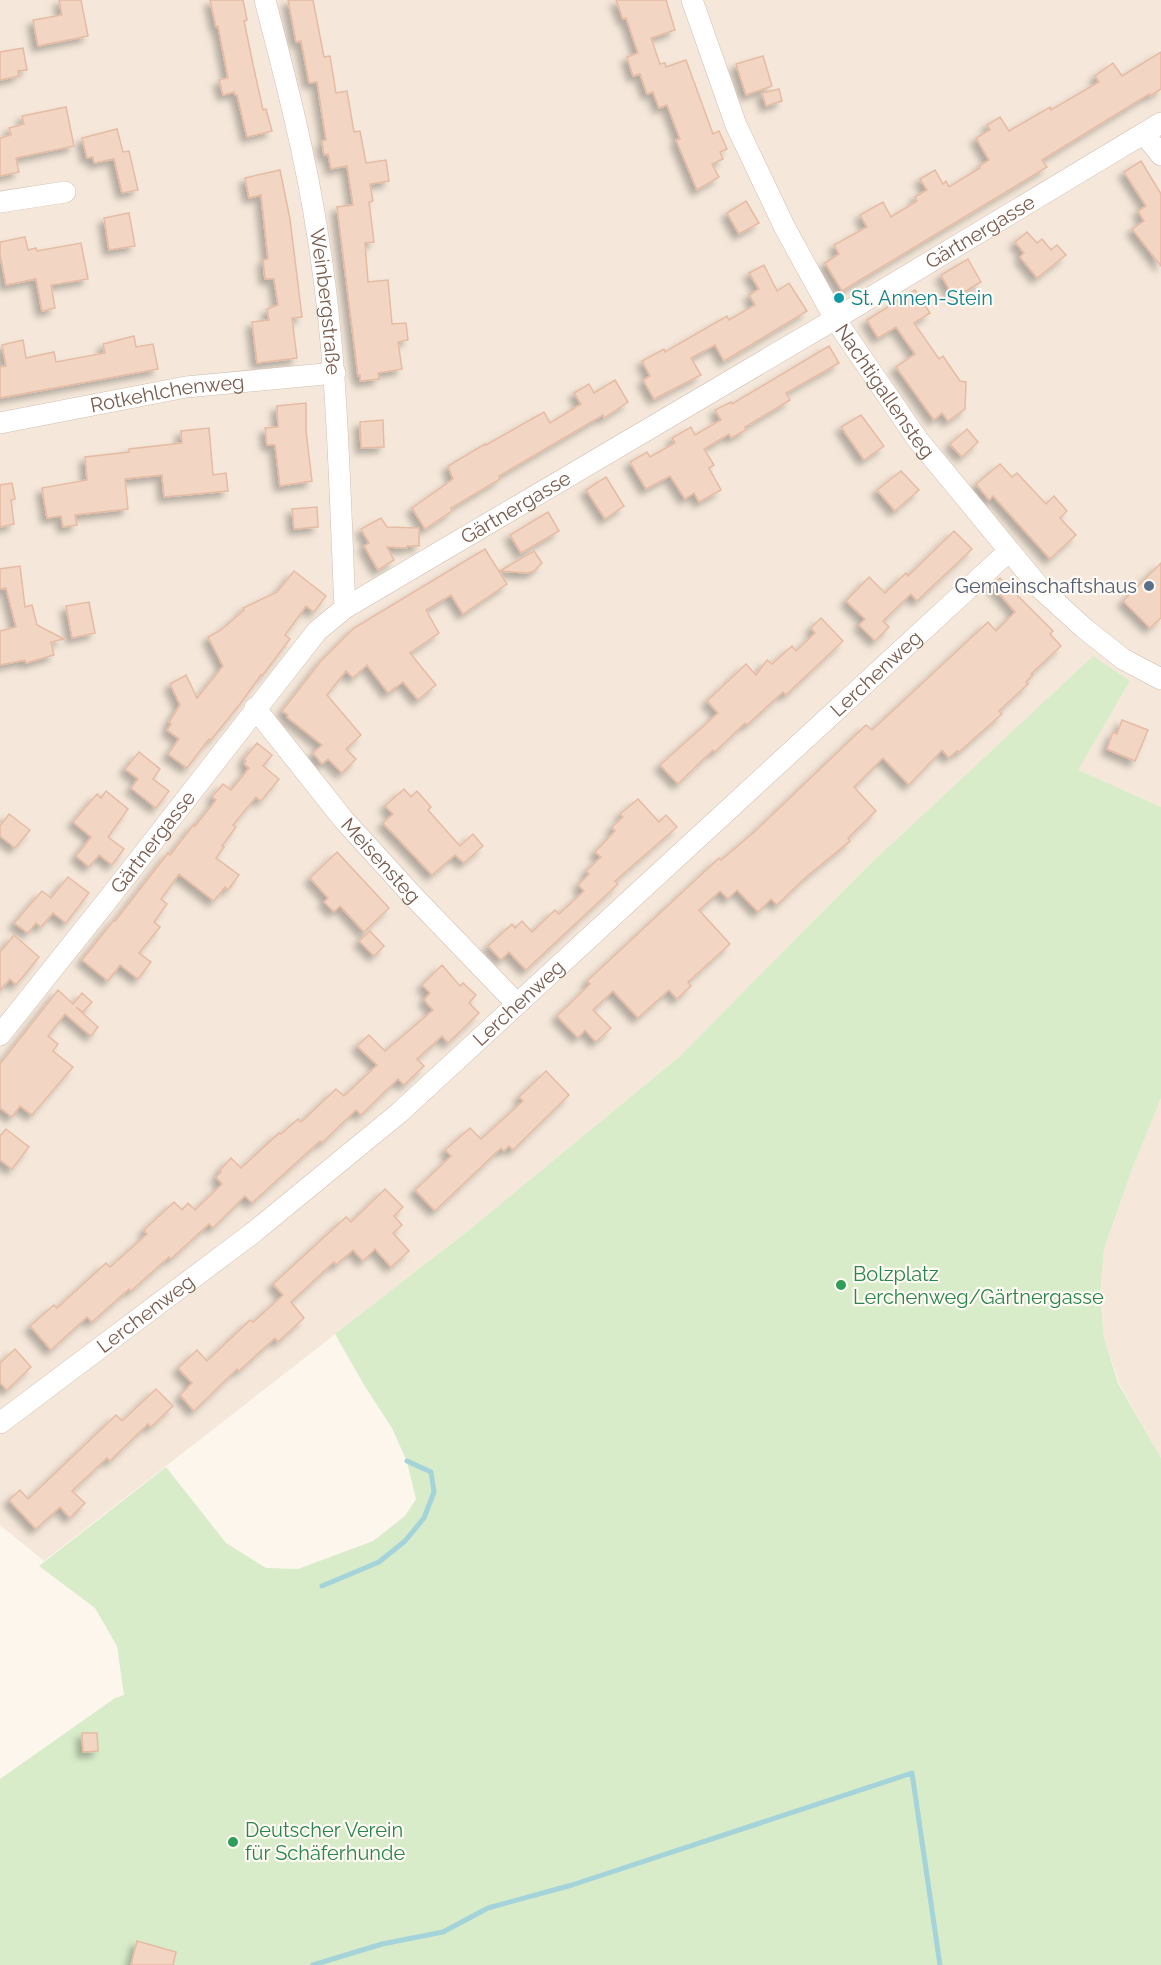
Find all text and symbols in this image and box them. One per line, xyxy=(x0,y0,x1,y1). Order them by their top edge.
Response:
street label: Gärtnergasse xyxy=(921,189,1039,274)
street label: Weinbergstraße xyxy=(305,226,346,376)
place label: St. Annen-Stein xyxy=(851,286,993,310)
marker: St. Annen-Stein xyxy=(832,291,846,305)
street label: Nachtigallensteg xyxy=(830,319,940,463)
street label: Rotkehlchenweg xyxy=(88,370,245,417)
street label: Gärtnergasse xyxy=(456,465,575,549)
place label: Gemeinschaftshaus xyxy=(955,574,1137,598)
marker: Gemeinschaftshaus xyxy=(1142,579,1156,593)
street label: Lerchenweg xyxy=(825,625,927,722)
street label: Gärtnergasse xyxy=(105,786,200,898)
street label: Meisensteg xyxy=(336,813,426,908)
street label: Lerchenweg xyxy=(468,955,569,1051)
place label: Bolzplatz Lerchenweg/Gärtnergasse xyxy=(853,1262,1104,1309)
street label: Lerchenweg xyxy=(92,1269,199,1358)
marker: Bolzplatz Lerchenweg/Gärtnergasse xyxy=(834,1278,848,1292)
place label: Deutscher Verein für Schäferhunde xyxy=(245,1818,405,1865)
marker: Deutscher Verein für Schäferhunde xyxy=(226,1835,240,1849)

